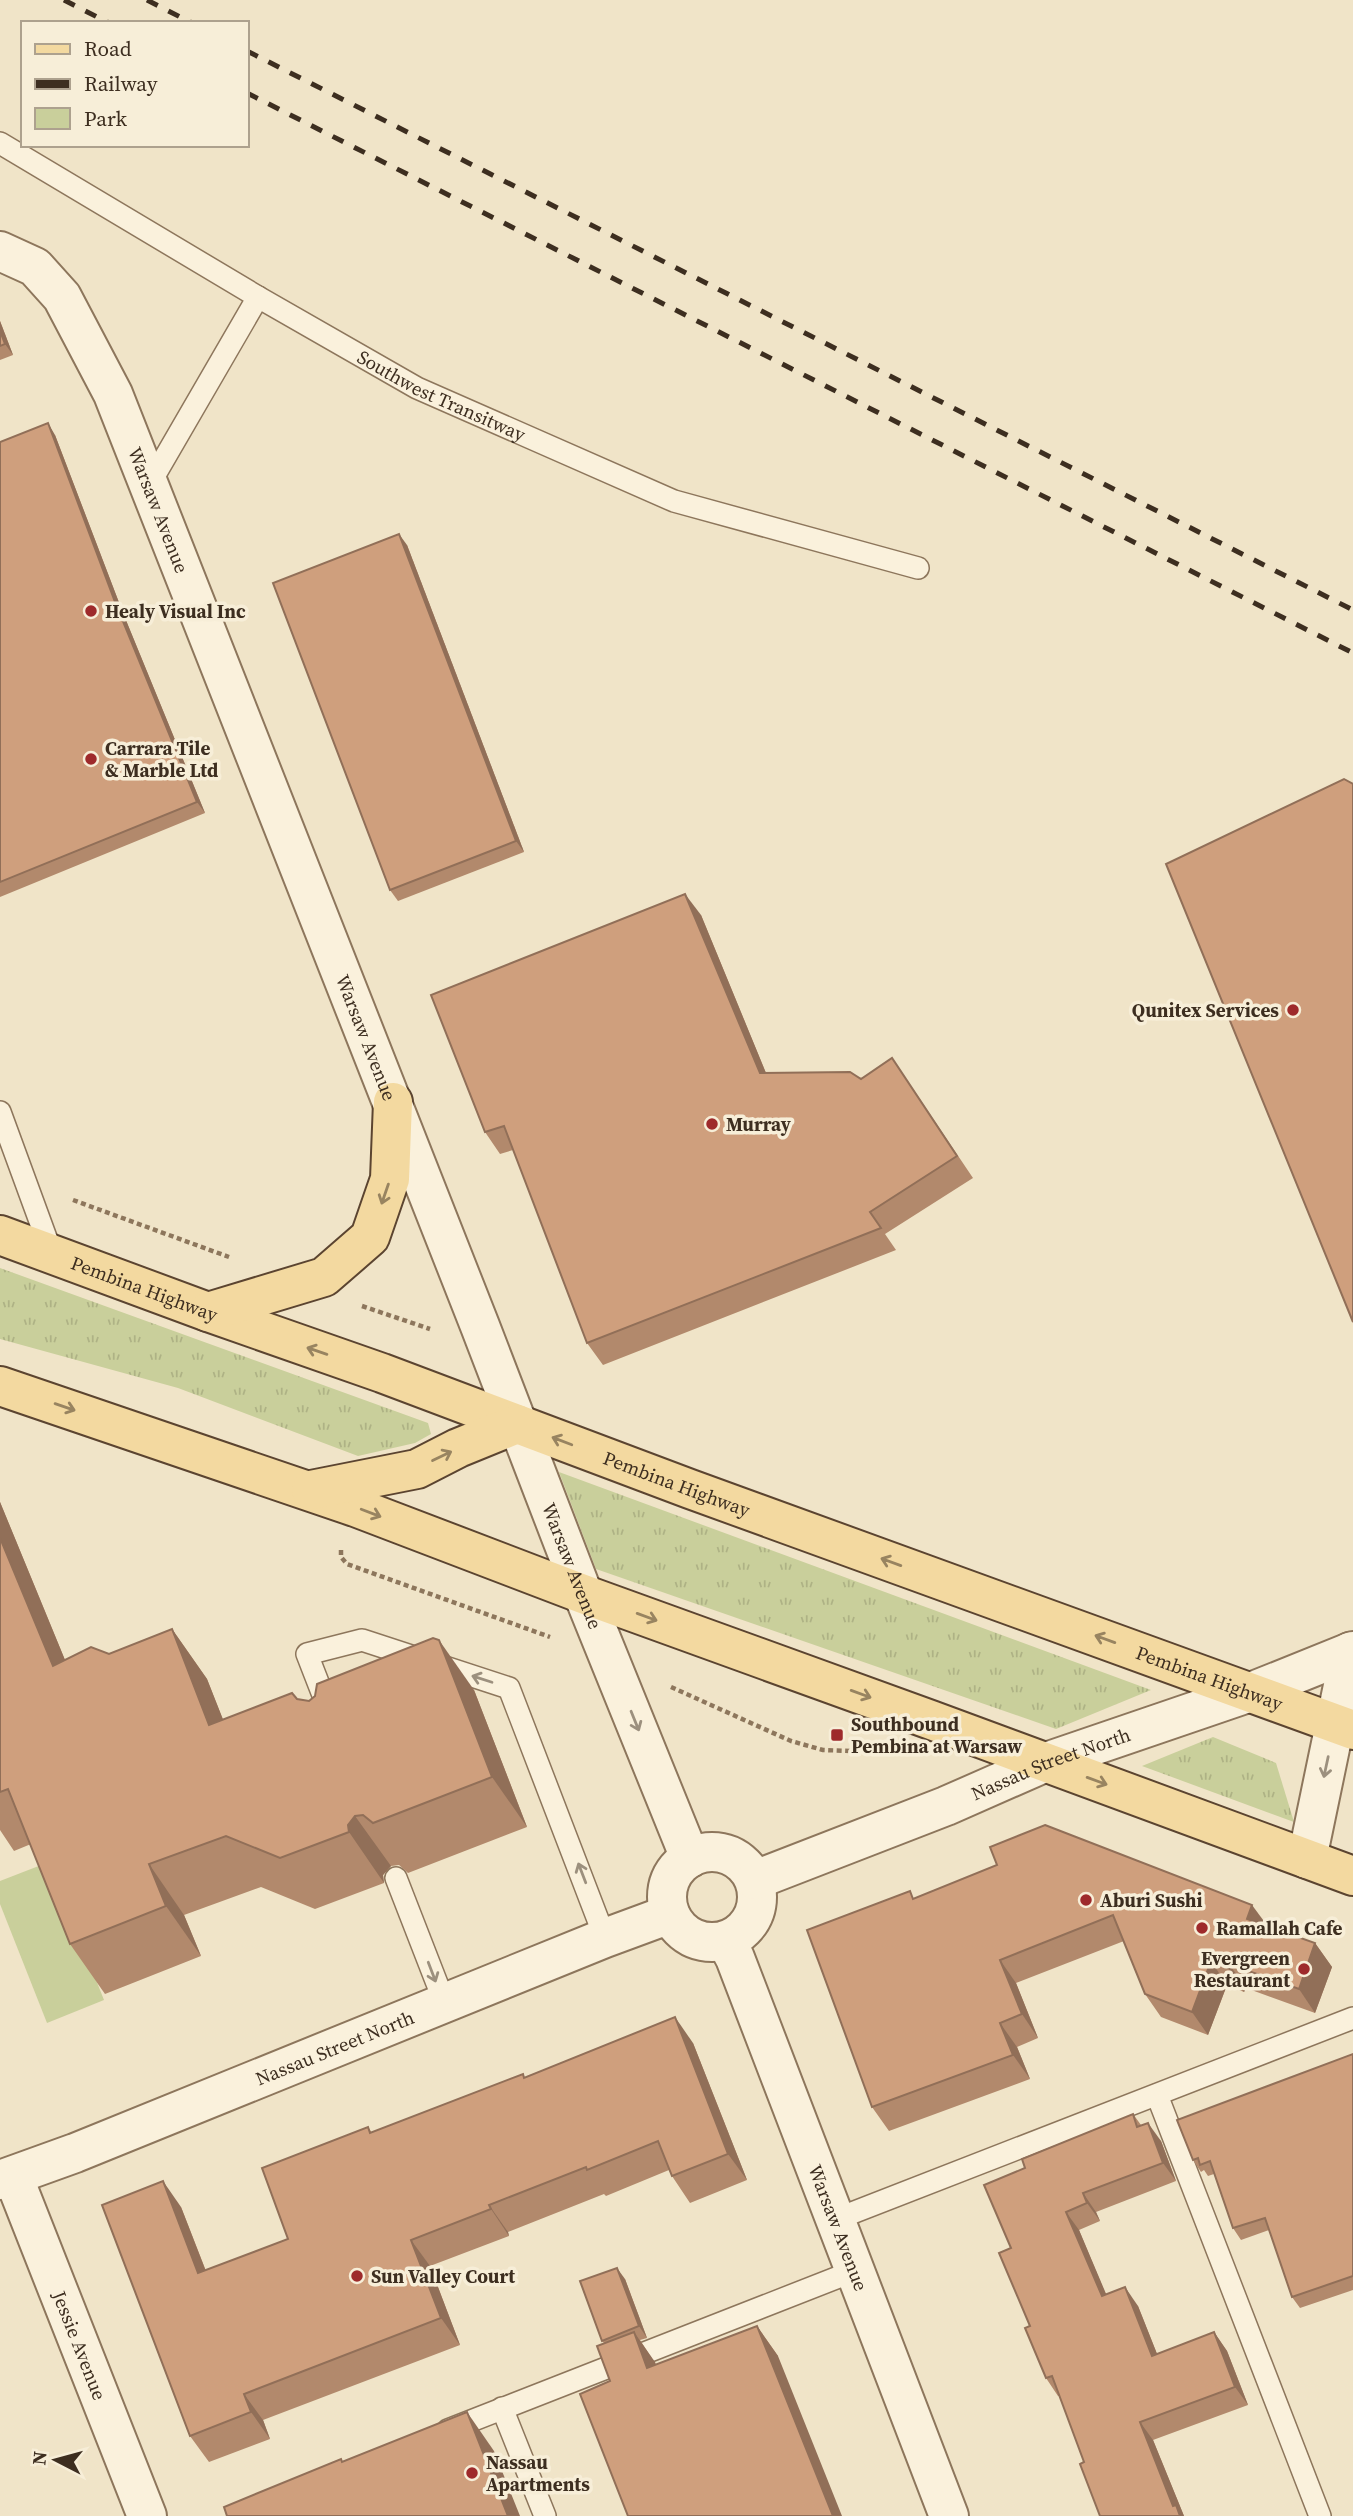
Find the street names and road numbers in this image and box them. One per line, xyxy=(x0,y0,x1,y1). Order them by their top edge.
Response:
street label: Southwest Transitway xyxy=(353,344,530,447)
street label: Warsaw Avenue xyxy=(122,443,195,577)
street label: Warsaw Avenue xyxy=(330,971,403,1104)
street label: Pembina Highway xyxy=(67,1249,221,1327)
street label: Pembina Highway xyxy=(600,1445,754,1523)
street label: Warsaw Avenue xyxy=(536,1499,609,1633)
street label: Pembina Highway xyxy=(1132,1639,1287,1717)
street label: Nassau Street North xyxy=(967,1721,1134,1806)
street label: Nassau Street North xyxy=(252,2004,418,2091)
street label: Warsaw Avenue xyxy=(802,2161,874,2295)
street label: Jessie Avenue xyxy=(46,2286,113,2404)

